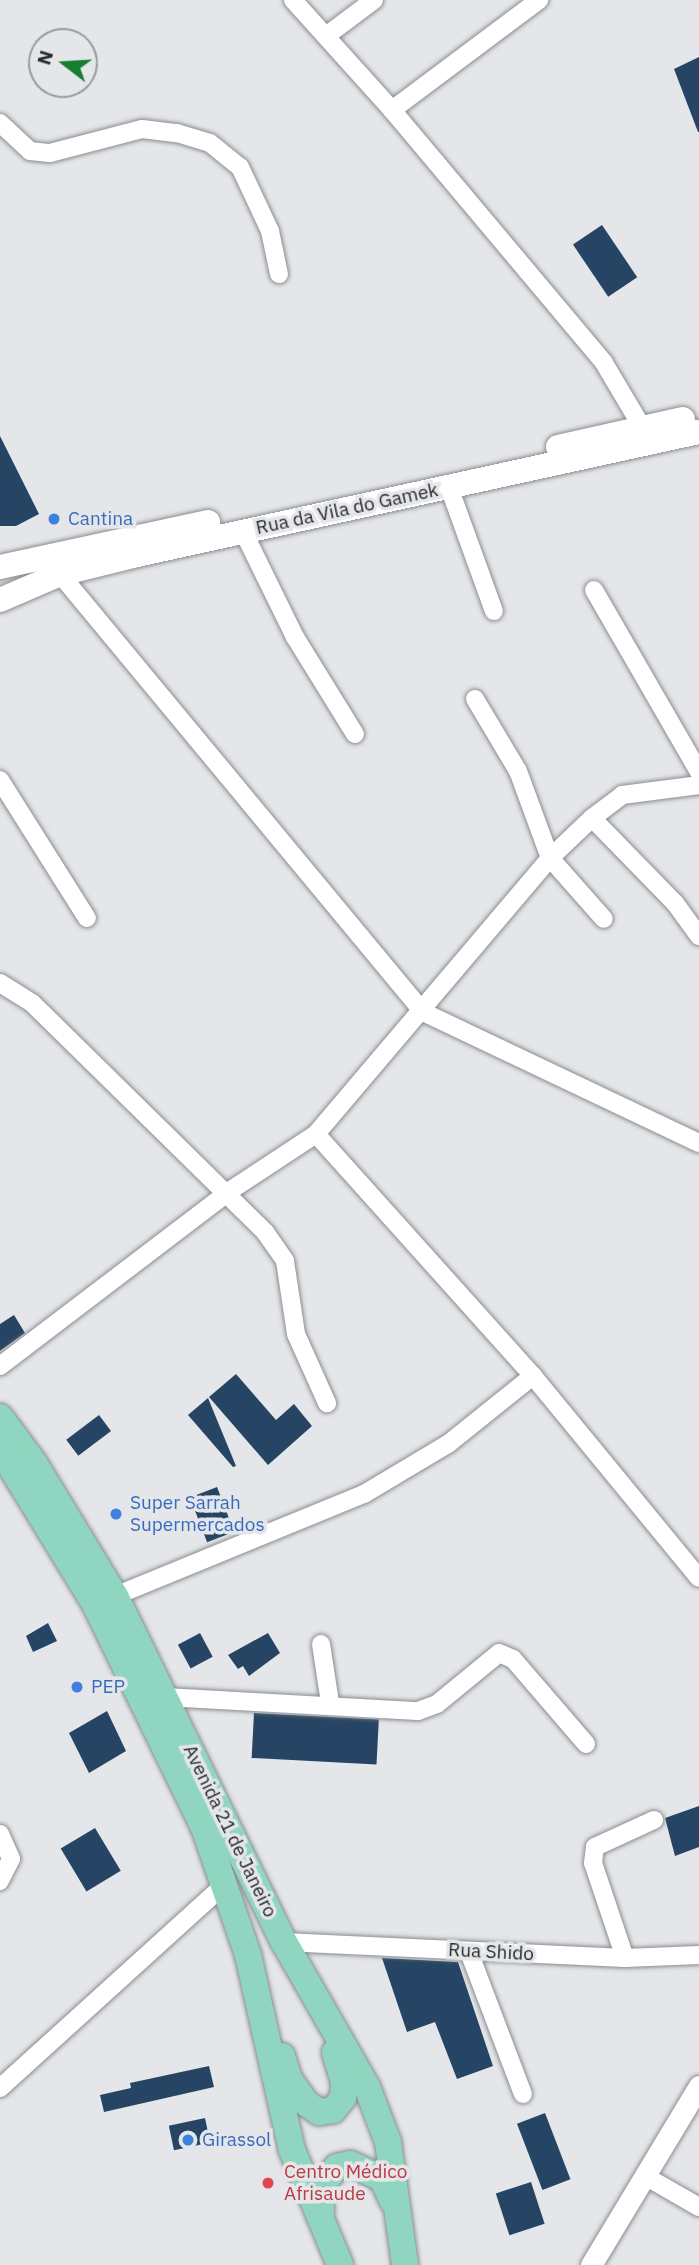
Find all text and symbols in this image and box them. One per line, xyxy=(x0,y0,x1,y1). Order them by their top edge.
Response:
north arrow xyxy=(28,28,98,98)
text: N xyxy=(31,47,58,68)
street label: Rua da Vila do Gamek xyxy=(254,479,440,539)
place label: Cantina xyxy=(68,508,133,530)
marker: Cantina xyxy=(46,511,62,527)
place label: Super Sarrah Supermercados xyxy=(130,1492,265,1536)
marker: Super Sarrah Supermercados xyxy=(108,1506,124,1522)
place label: PEP xyxy=(91,1676,125,1698)
marker: PEP xyxy=(69,1679,85,1695)
street label: Avenida 21 de Janeiro xyxy=(178,1741,282,1921)
street label: Rua Shido xyxy=(448,1938,534,1966)
place label: Girassol xyxy=(202,2129,271,2151)
marker: Girassol xyxy=(180,2132,196,2148)
place label: Centro Médico Afrisaude xyxy=(284,2161,407,2205)
marker: Centro Médico Afrisaude xyxy=(258,2173,278,2193)

